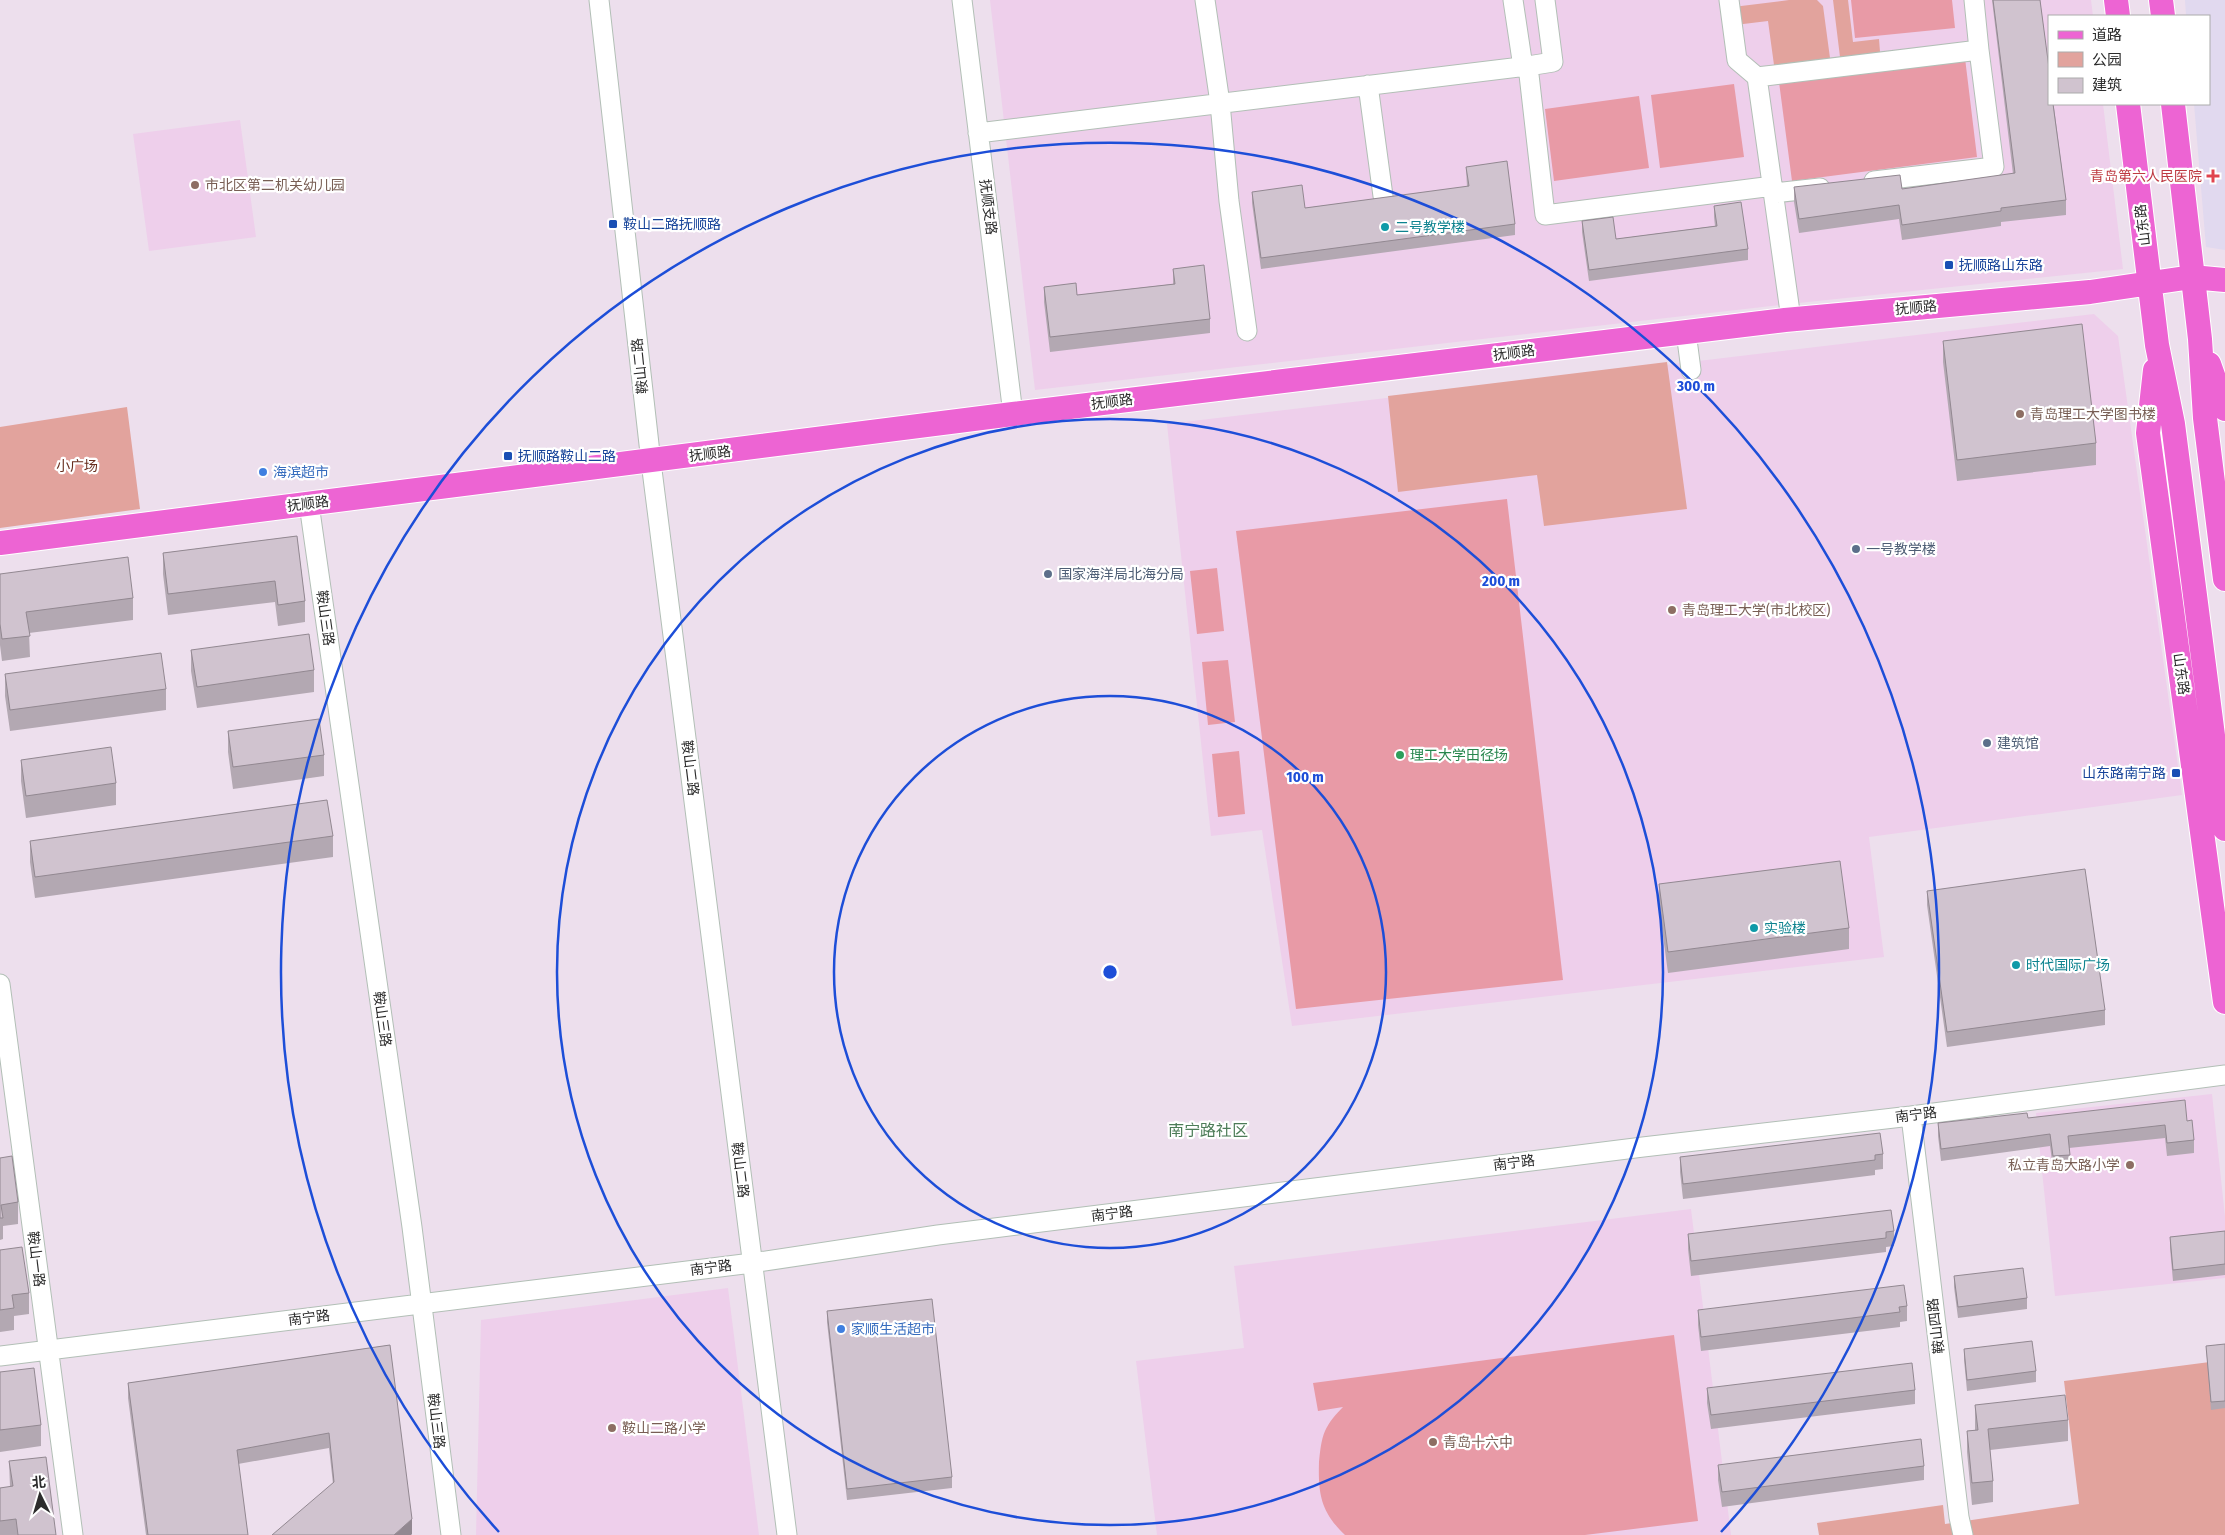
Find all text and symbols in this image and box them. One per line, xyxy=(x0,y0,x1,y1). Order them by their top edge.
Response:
legend xyxy=(2048,15,2210,105)
text: 道路 xyxy=(2092,26,2122,44)
text: 公园 xyxy=(2092,51,2122,69)
text: 建筑 xyxy=(2092,76,2122,94)
place label: 青岛第六人民医院 xyxy=(2090,168,2202,185)
marker: 青岛第六人民医院 xyxy=(2206,169,2220,183)
place label: 市北区第二机关幼儿园 xyxy=(205,177,345,194)
street label: 抚顺支路 xyxy=(976,178,1000,236)
marker: 市北区第二机关幼儿园 xyxy=(189,179,201,191)
street label: 山东路 xyxy=(2132,203,2154,247)
place label: 鞍山二路抚顺路 xyxy=(623,216,721,233)
marker: 鞍山二路抚顺路 xyxy=(607,218,619,230)
place label: 二号教学楼 xyxy=(1395,219,1465,236)
marker: 二号教学楼 xyxy=(1379,221,1391,233)
place label: 抚顺路山东路 xyxy=(1959,257,2043,274)
marker: 抚顺路山东路 xyxy=(1943,259,1955,271)
street label: 抚顺路 xyxy=(1894,298,1938,318)
street label: 鞍山二路 xyxy=(629,337,651,395)
street label: 抚顺路 xyxy=(1492,342,1536,364)
text: 300 m xyxy=(1676,377,1715,395)
street label: 抚顺路 xyxy=(1090,391,1134,413)
place label: 青岛理工大学图书楼 xyxy=(2030,406,2156,423)
marker: 青岛理工大学图书楼 xyxy=(2014,408,2026,420)
street label: 抚顺路 xyxy=(688,443,732,465)
place label: 抚顺路鞍山二路 xyxy=(518,448,616,465)
marker: 抚顺路鞍山二路 xyxy=(502,450,514,462)
park label: 小广场 xyxy=(56,458,98,475)
place label: 海滨超市 xyxy=(273,464,329,481)
marker: 海滨超市 xyxy=(257,466,269,478)
street label: 抚顺路 xyxy=(286,493,330,515)
place label: 一号教学楼 xyxy=(1866,541,1936,558)
marker: 一号教学楼 xyxy=(1850,543,1862,555)
place label: 国家海洋局北海分局 xyxy=(1058,566,1184,583)
marker: 国家海洋局北海分局 xyxy=(1042,568,1054,580)
text: 200 m xyxy=(1481,572,1520,590)
street label: 鞍山三路 xyxy=(313,589,337,647)
place label: 青岛理工大学(市北校区) xyxy=(1682,602,1830,619)
marker: 青岛理工大学(市北校区) xyxy=(1666,604,1678,616)
street label: 山东路 xyxy=(2170,652,2192,696)
place label: 建筑馆 xyxy=(1997,735,2039,752)
marker: 建筑馆 xyxy=(1981,737,1993,749)
street label: 鞍山二路 xyxy=(678,739,702,797)
place label: 理工大学田径场 xyxy=(1410,747,1508,764)
marker: 理工大学田径场 xyxy=(1394,749,1406,761)
place label: 山东路南宁路 xyxy=(2082,765,2166,782)
marker: 山东路南宁路 xyxy=(2170,767,2182,779)
text: 100 m xyxy=(1286,768,1324,786)
place label: 实验楼 xyxy=(1764,920,1806,937)
marker: 实验楼 xyxy=(1748,922,1760,934)
place label: 时代国际广场 xyxy=(2026,957,2110,974)
marker: 时代国际广场 xyxy=(2010,959,2022,971)
centre of rings xyxy=(1101,963,1119,981)
street label: 鞍山三路 xyxy=(370,990,394,1048)
street label: 南宁路 xyxy=(1894,1104,1938,1126)
district label: 南宁路社区 xyxy=(1168,1121,1248,1140)
street label: 鞍山二路 xyxy=(728,1141,752,1199)
street label: 南宁路 xyxy=(1492,1152,1536,1174)
place label: 私立青岛大路小学 xyxy=(2008,1157,2120,1174)
marker: 私立青岛大路小学 xyxy=(2124,1159,2136,1171)
street label: 南宁路 xyxy=(1090,1203,1134,1225)
street label: 鞍山一路 xyxy=(24,1230,48,1288)
street label: 南宁路 xyxy=(689,1257,733,1279)
street label: 鞍山四路 xyxy=(1924,1297,1948,1355)
street label: 南宁路 xyxy=(287,1307,331,1329)
place label: 家顺生活超市 xyxy=(851,1321,935,1338)
marker: 家顺生活超市 xyxy=(835,1323,847,1335)
street label: 鞍山三路 xyxy=(424,1392,448,1450)
place label: 鞍山二路小学 xyxy=(622,1420,706,1437)
marker: 鞍山二路小学 xyxy=(606,1422,618,1434)
place label: 青岛十六中 xyxy=(1443,1434,1513,1451)
marker: 青岛十六中 xyxy=(1427,1436,1439,1448)
north arrow xyxy=(15,1470,65,1520)
text: 北 xyxy=(31,1473,47,1492)

